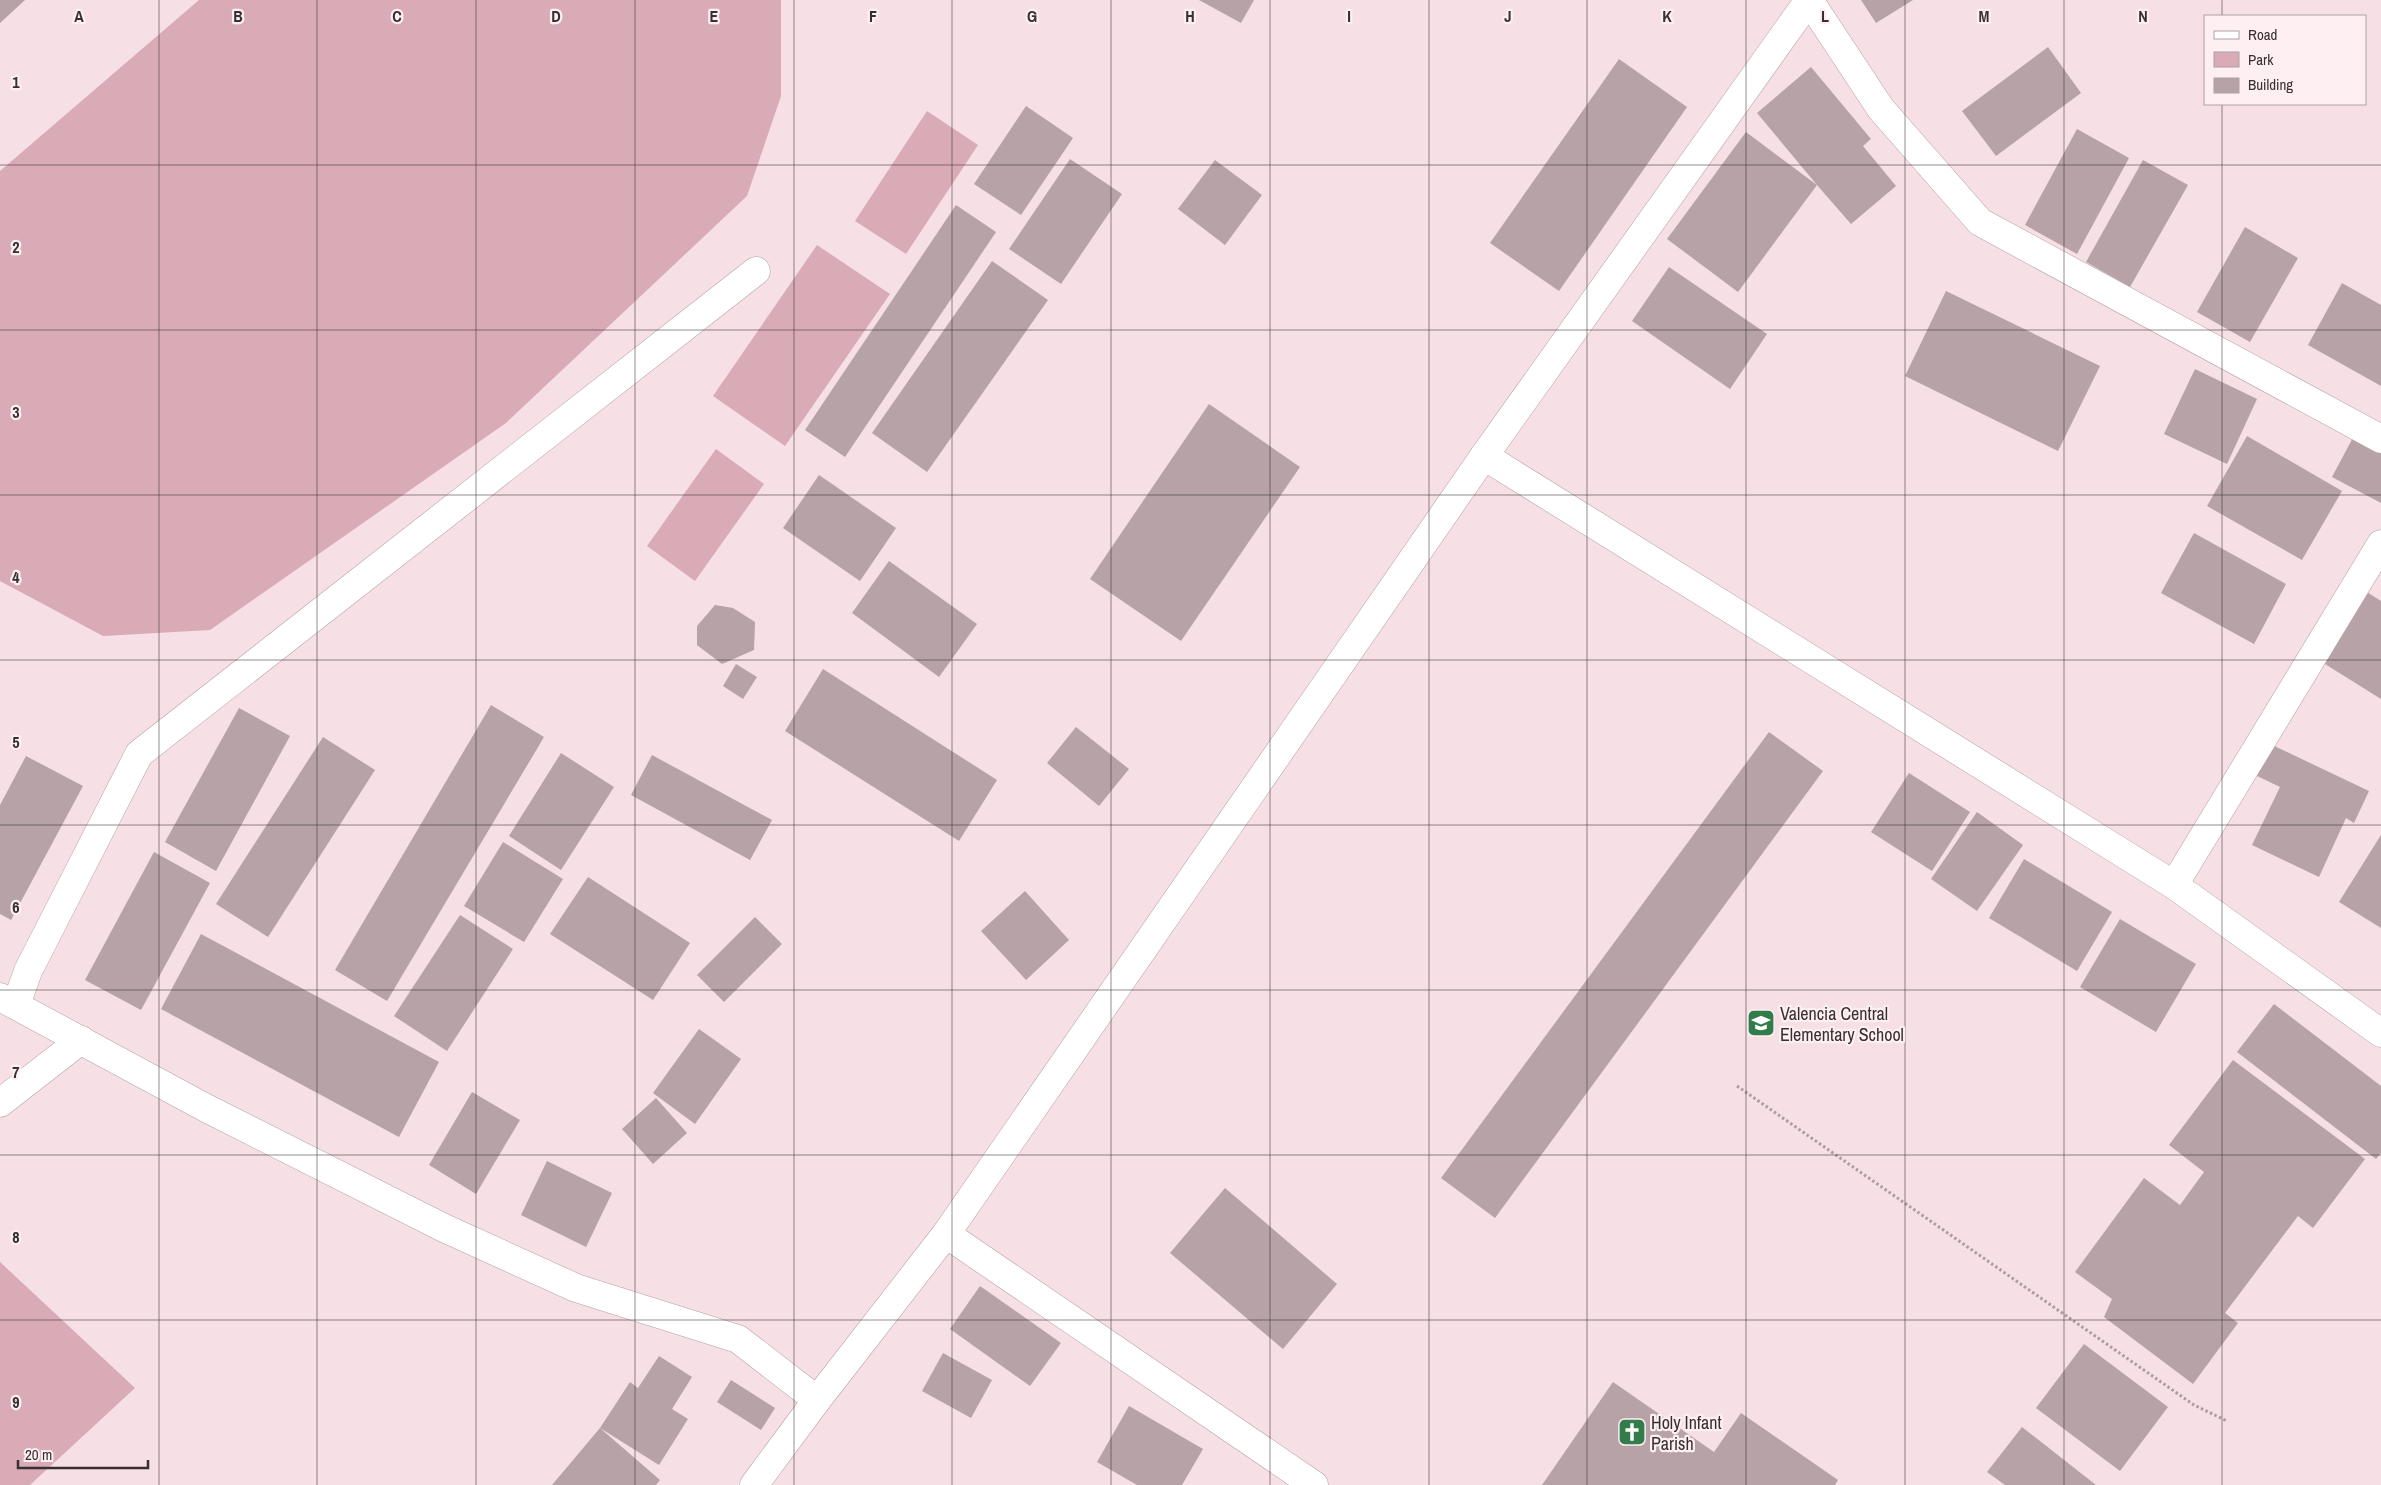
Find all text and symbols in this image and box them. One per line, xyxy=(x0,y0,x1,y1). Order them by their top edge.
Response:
text: A xyxy=(74,5,84,27)
text: B xyxy=(233,5,243,27)
text: C xyxy=(392,5,402,27)
text: D xyxy=(551,5,561,27)
text: E xyxy=(710,5,719,27)
text: F xyxy=(869,5,877,27)
text: G xyxy=(1027,5,1037,27)
text: H xyxy=(1185,5,1195,27)
text: I xyxy=(1347,5,1351,27)
text: J xyxy=(1504,5,1512,27)
text: K xyxy=(1662,5,1672,27)
text: L xyxy=(1821,5,1829,27)
text: M xyxy=(1979,5,1990,27)
text: N xyxy=(2138,5,2148,27)
legend xyxy=(2204,15,2366,105)
text: Road xyxy=(2248,24,2277,45)
text: Park xyxy=(2248,49,2274,70)
text: 1 xyxy=(12,71,20,93)
text: Building xyxy=(2248,74,2293,95)
text: 2 xyxy=(12,236,20,258)
text: 3 xyxy=(12,401,20,423)
text: 4 xyxy=(12,566,20,588)
text: 5 xyxy=(12,731,20,753)
text: 6 xyxy=(12,896,20,918)
place label: Valencia Central Elementary School xyxy=(1780,1001,1904,1047)
school or university icon: Valencia Central Elementary School xyxy=(1746,1008,1776,1038)
text: 7 xyxy=(12,1061,20,1083)
text: 8 xyxy=(12,1226,20,1248)
text: 9 xyxy=(12,1391,20,1413)
place label: Holy Infant Parish xyxy=(1651,1410,1722,1456)
church icon: Holy Infant Parish xyxy=(1617,1417,1647,1447)
scale bar xyxy=(18,1438,148,1470)
text: 20 m xyxy=(25,1444,52,1465)

